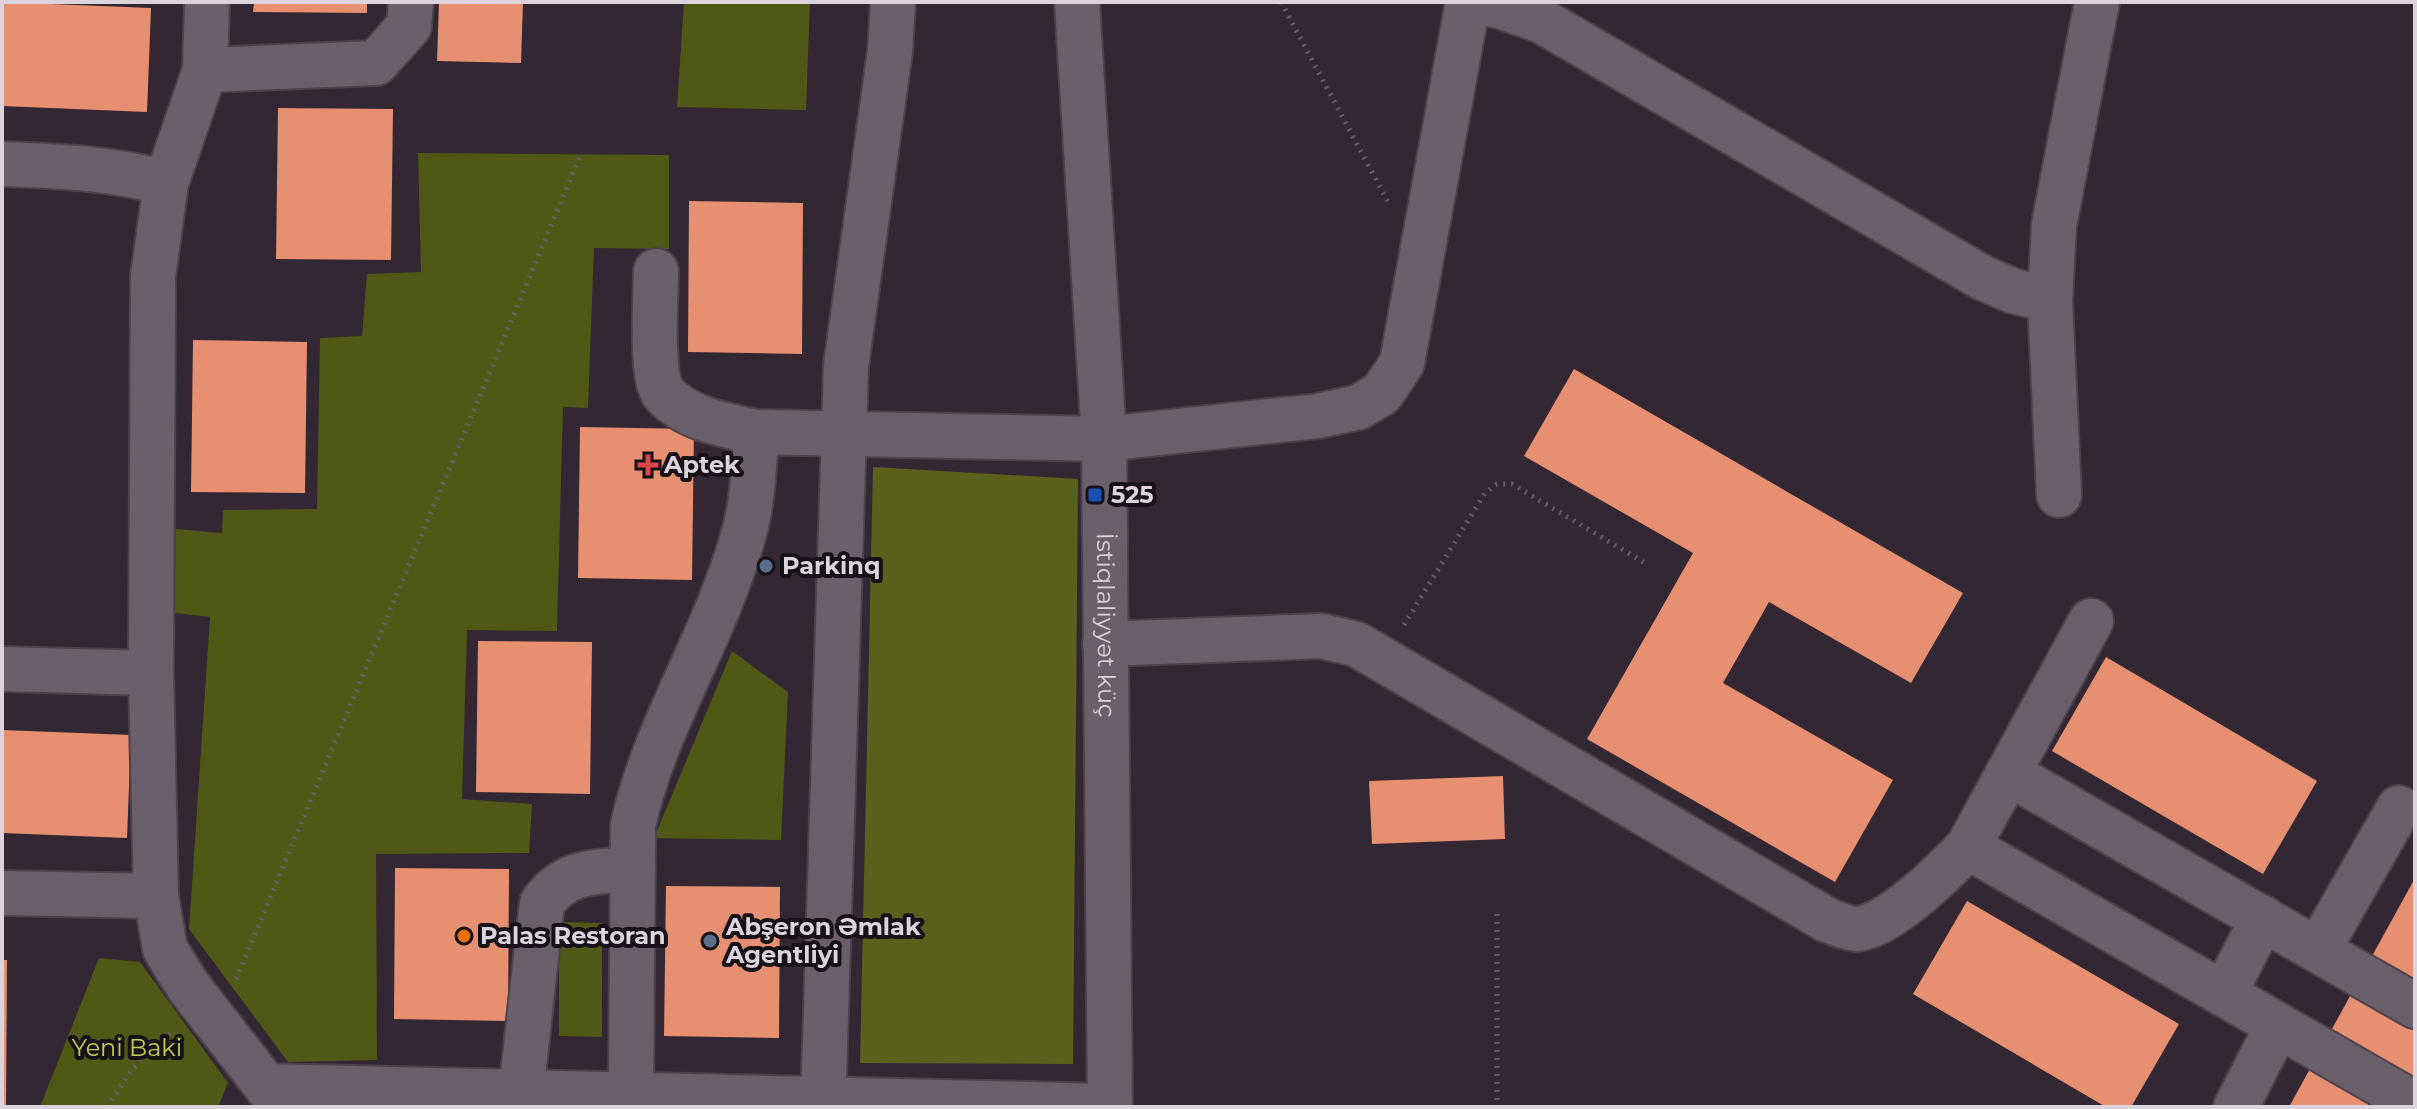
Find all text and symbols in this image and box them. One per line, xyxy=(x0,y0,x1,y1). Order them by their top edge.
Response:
place label: Aptek xyxy=(663,450,740,479)
marker: Aptek xyxy=(639,456,657,474)
place label: 525 xyxy=(1111,480,1154,509)
marker: 525 xyxy=(1086,486,1104,504)
street label: İstiqlaliyyət küç xyxy=(1091,533,1122,718)
place label: Parkinq xyxy=(782,551,880,580)
marker: Parkinq xyxy=(757,557,775,575)
place label: Abşeron Əmlak Agentliyi xyxy=(725,912,921,969)
place label: Palas Restoran xyxy=(480,921,666,950)
marker: Palas Restoran xyxy=(455,927,473,945)
marker: Abşeron Əmlak Agentliyi xyxy=(701,932,719,950)
park label: Yeni Baki xyxy=(72,1033,182,1062)

